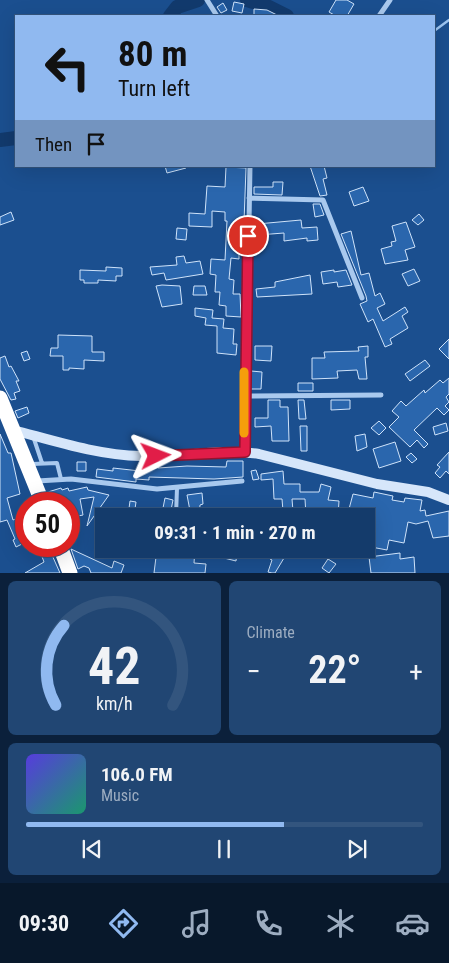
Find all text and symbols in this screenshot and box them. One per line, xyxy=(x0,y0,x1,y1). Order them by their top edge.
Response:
text: 80 m xyxy=(118,34,187,75)
icon: left xyxy=(35,35,100,100)
text: Turn left xyxy=(118,76,190,101)
icon: arrive xyxy=(82,130,110,158)
text: Then xyxy=(35,133,72,156)
pin xyxy=(227,215,269,257)
icon: arrive xyxy=(234,222,262,250)
position arrow xyxy=(129,429,181,481)
speed limit sign: 50 xyxy=(15,492,80,557)
text: 09:31 · 1 min · 270 m xyxy=(154,521,316,544)
text: Climate xyxy=(247,623,295,642)
text: 42 xyxy=(88,636,141,697)
text: 22° xyxy=(308,648,361,692)
text: − xyxy=(247,655,261,688)
text: + xyxy=(409,655,423,688)
text: km/h xyxy=(96,693,133,714)
text: 106.0 FM xyxy=(101,763,173,786)
text: Music xyxy=(101,786,139,805)
icon: previous xyxy=(78,835,106,863)
icon: pause xyxy=(210,835,238,863)
icon: next xyxy=(343,835,371,863)
icon: directions xyxy=(106,906,141,941)
icon: music xyxy=(179,906,214,941)
icon: phone xyxy=(251,906,286,941)
icon: climate xyxy=(323,906,358,941)
icon: car xyxy=(395,906,430,941)
text: 09:30 xyxy=(19,911,69,936)

